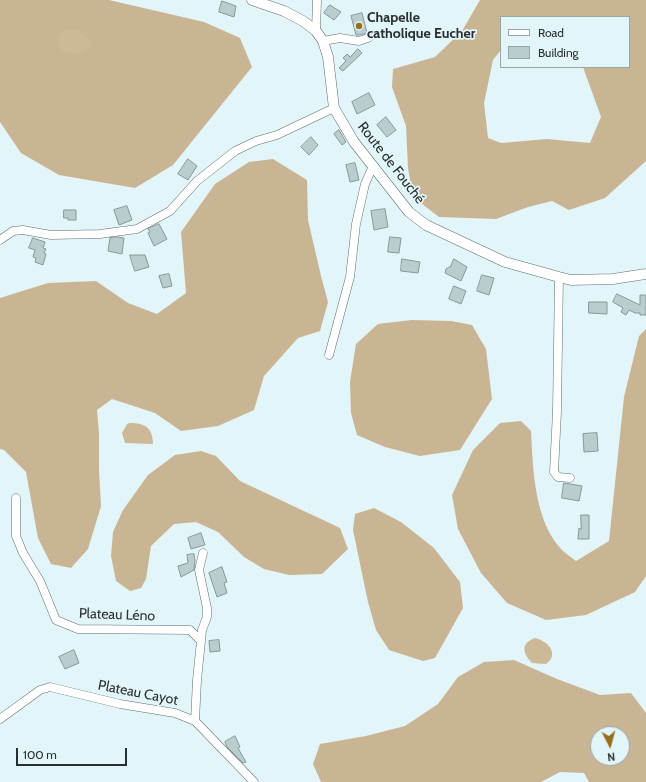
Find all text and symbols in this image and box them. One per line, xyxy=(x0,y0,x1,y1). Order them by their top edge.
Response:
place label: Chapelle catholique Eucher xyxy=(367,10,475,42)
legend xyxy=(500,16,630,68)
marker: Chapelle catholique Eucher xyxy=(354,21,364,31)
text: Road xyxy=(538,25,564,40)
text: Building xyxy=(538,45,579,60)
street label: Route de Fouché xyxy=(354,119,428,207)
street label: Plateau Léno xyxy=(79,605,155,625)
street label: Plateau Cayot xyxy=(97,677,179,709)
north arrow xyxy=(590,726,630,766)
scale bar xyxy=(18,740,129,766)
text: 100 m xyxy=(23,747,57,762)
text: N xyxy=(607,750,616,764)

